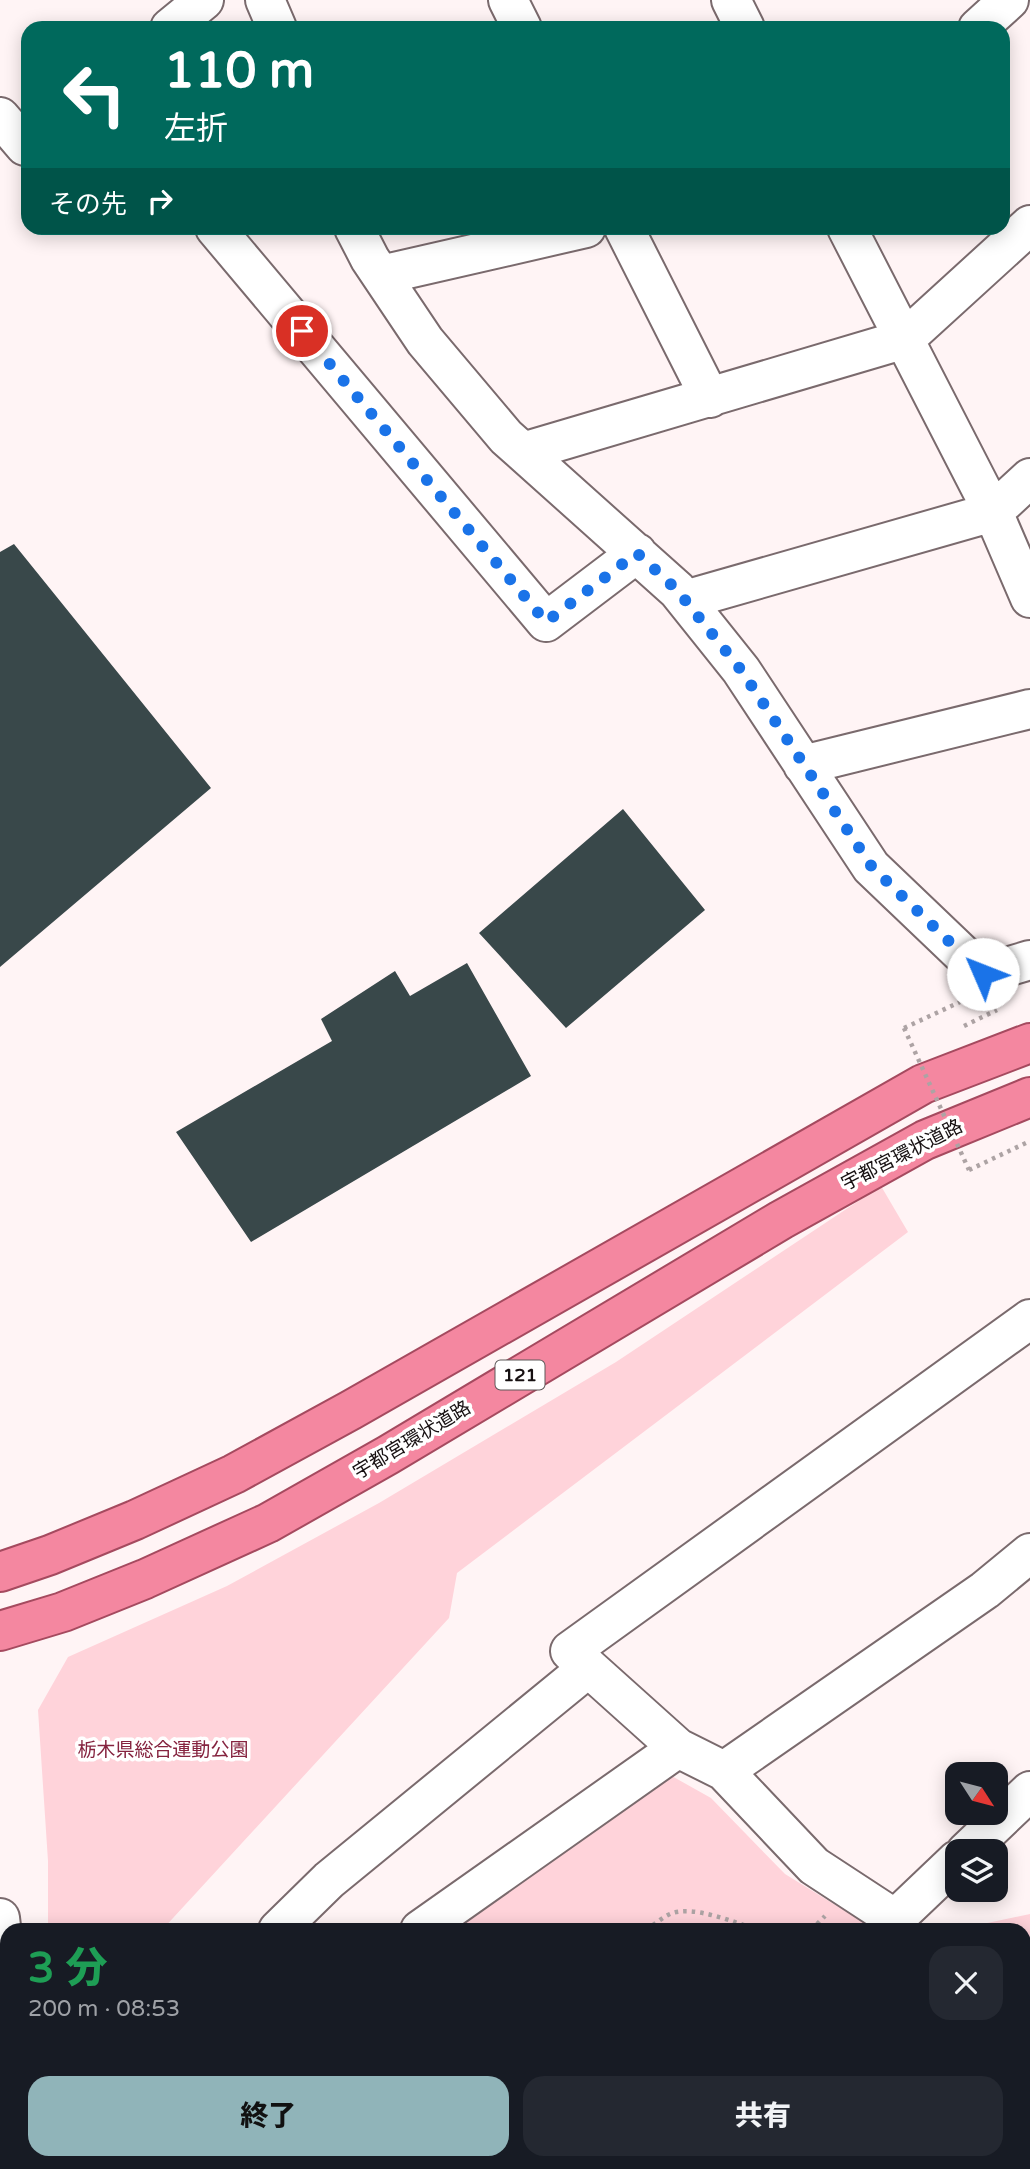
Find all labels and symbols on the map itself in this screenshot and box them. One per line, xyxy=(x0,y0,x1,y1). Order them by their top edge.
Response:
pin xyxy=(272,301,332,361)
position arrow xyxy=(946,937,1020,1011)
street label: 宇都宮環状道路 xyxy=(838,1115,966,1195)
road number: 121 xyxy=(496,1360,544,1390)
street label: 宇都宮環状道路 xyxy=(349,1396,475,1484)
park label: 栃木県総合運動公園 xyxy=(77,1739,249,1761)
north arrow xyxy=(945,1762,1008,1825)

